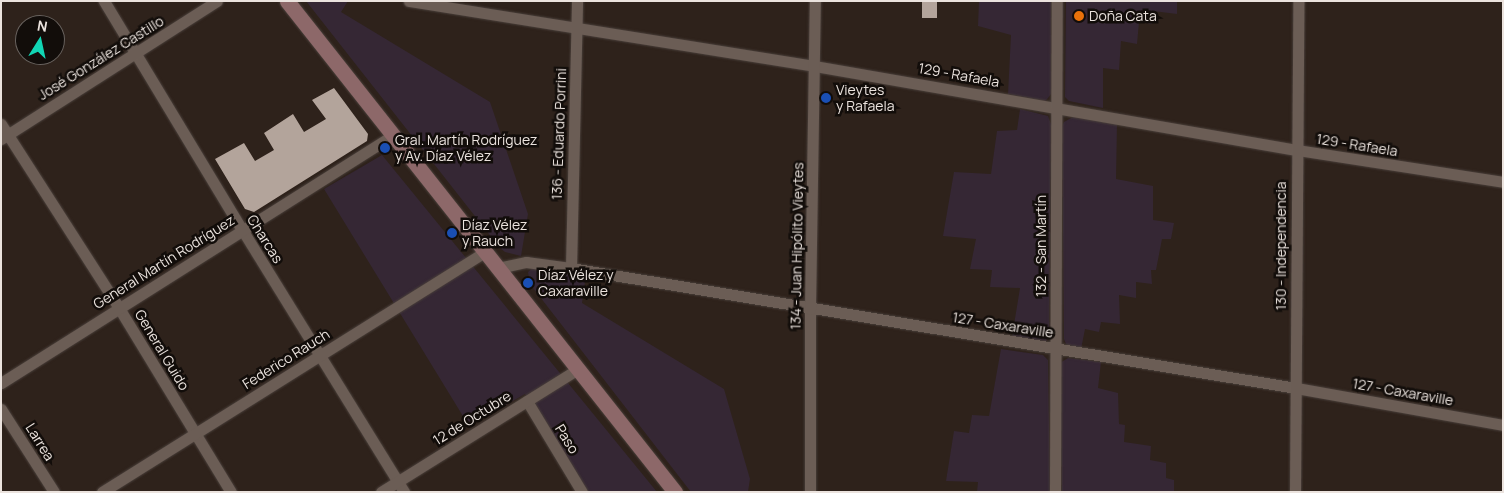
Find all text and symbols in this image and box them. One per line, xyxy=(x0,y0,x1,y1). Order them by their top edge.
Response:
place label: Doña Cata xyxy=(1089,8,1157,24)
marker: Doña Cata xyxy=(1073,10,1085,22)
street label: José González Castillo xyxy=(35,13,167,103)
north arrow xyxy=(15,15,65,65)
text: N xyxy=(36,15,49,36)
street label: 129 - Rafaela xyxy=(917,60,1001,90)
street label: 136 - Eduardo Porrini xyxy=(548,68,570,200)
place label: Vieytes y Rafaela xyxy=(836,82,895,114)
marker: Vieytes y Rafaela xyxy=(820,92,832,104)
street label: 129 - Rafaela xyxy=(1315,130,1399,160)
place label: Gral. Martín Rodríguez y Av. Díaz Vélez xyxy=(395,132,538,164)
marker: Gral. Martín Rodríguez y Av. Díaz Vélez xyxy=(379,142,391,154)
street label: 134 - Juan Hipólito Vieytes xyxy=(787,162,807,330)
street label: 130 - Independencia xyxy=(1273,182,1289,310)
street label: 132 - San Martín xyxy=(1033,195,1049,297)
street label: General Martín Rodríguez xyxy=(90,212,238,312)
street label: Charcas xyxy=(244,212,286,266)
place label: Díaz Vélez y Rauch xyxy=(462,217,528,250)
marker: Díaz Vélez y Rauch xyxy=(446,227,458,239)
place label: Díaz Vélez y Caxaraville xyxy=(538,267,614,300)
marker: Díaz Vélez y Caxaraville xyxy=(522,277,534,289)
street label: General Guido xyxy=(131,307,193,393)
street label: 127 - Caxaraville xyxy=(951,309,1055,341)
street label: Federico Rauch xyxy=(239,326,333,392)
street label: 127 - Caxaraville xyxy=(1351,375,1455,409)
street label: 12 de Octubre xyxy=(430,387,514,449)
street label: Larrea xyxy=(22,420,58,464)
street label: Paso xyxy=(552,421,582,457)

